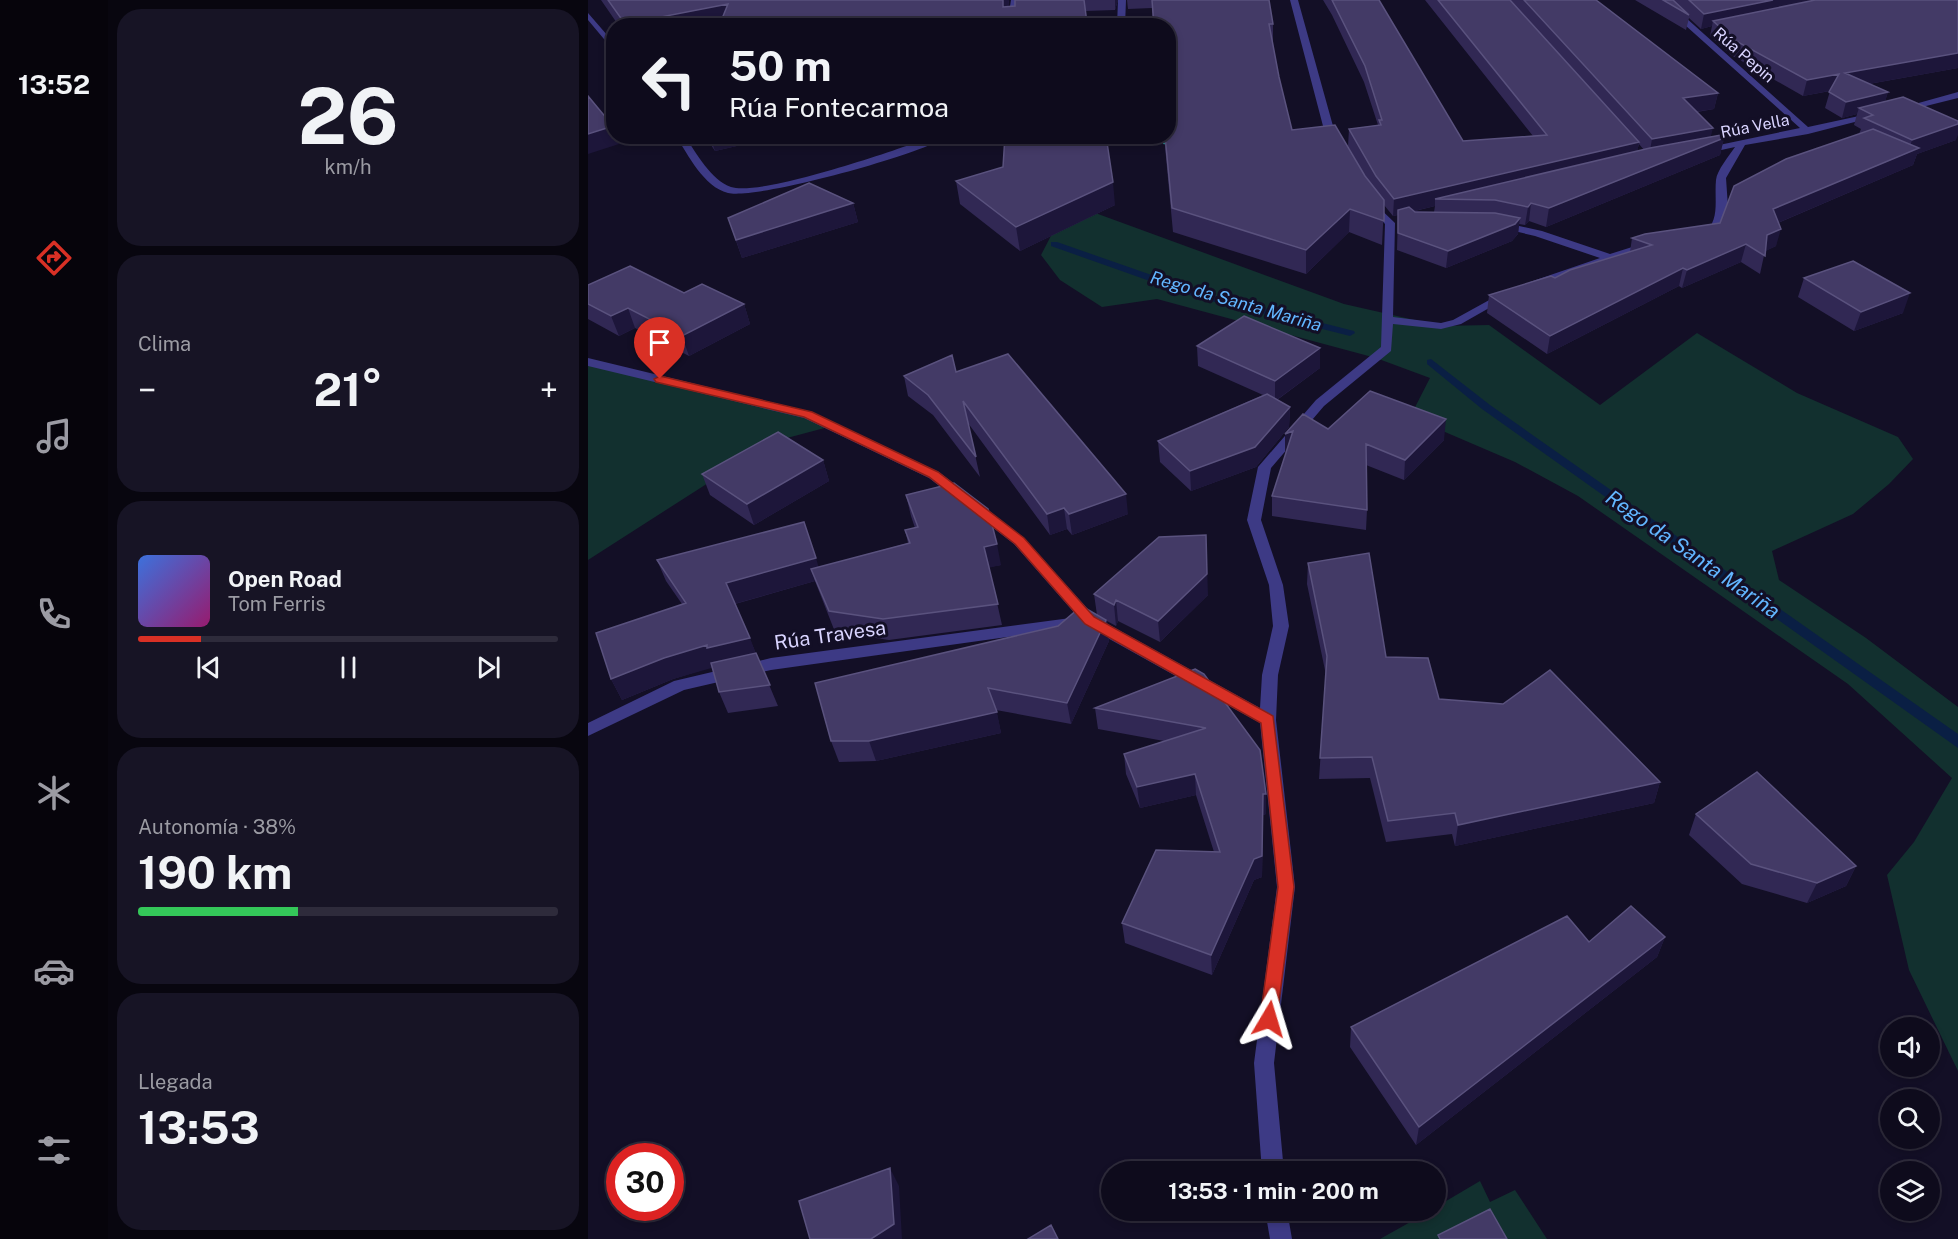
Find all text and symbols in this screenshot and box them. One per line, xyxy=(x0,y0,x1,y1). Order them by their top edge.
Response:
street label: Rúa Pepin xyxy=(1710,23,1778,87)
text: 50 m xyxy=(729,41,832,90)
icon: left xyxy=(630,42,708,120)
text: 13:52 xyxy=(18,68,90,100)
text: 26 xyxy=(297,70,399,162)
text: Rúa Fontecarmoa xyxy=(729,91,949,123)
street label: Rúa Vella xyxy=(1719,110,1791,142)
text: km/h xyxy=(324,155,372,179)
icon: directions xyxy=(33,237,75,279)
water label: Rego da Santa Mariña xyxy=(1148,266,1324,336)
pin xyxy=(634,317,685,379)
icon: arrive xyxy=(643,326,676,359)
text: Clima xyxy=(138,332,191,356)
text: 21° xyxy=(313,363,383,416)
text: − xyxy=(138,371,156,409)
text: + xyxy=(540,371,558,409)
icon: music xyxy=(33,415,75,457)
water label: Rego da Santa Mariña xyxy=(1601,484,1785,624)
text: Open Road xyxy=(228,566,342,592)
text: Tom Ferris xyxy=(228,592,326,616)
icon: phone xyxy=(33,593,75,635)
street label: Rúa Travesa xyxy=(773,615,887,655)
icon: previous xyxy=(192,651,225,684)
icon: pause xyxy=(332,651,365,684)
icon: next xyxy=(472,651,505,684)
icon: climate xyxy=(33,772,75,814)
text: Autonomía · 38% xyxy=(138,815,296,839)
text: 190 km xyxy=(138,846,292,899)
icon: car xyxy=(33,950,75,992)
position arrow xyxy=(1237,987,1301,1051)
map controls xyxy=(1880,1017,1940,1221)
button: sound xyxy=(1880,1017,1940,1077)
text: Llegada xyxy=(138,1070,213,1094)
button: search xyxy=(1880,1089,1940,1149)
text: 13:53 xyxy=(138,1101,260,1154)
icon: filters xyxy=(33,1129,75,1171)
speed limit sign: 30 xyxy=(606,1143,684,1221)
button: layers xyxy=(1880,1161,1940,1221)
text: 13:53 · 1 min · 200 m xyxy=(1168,1178,1379,1204)

